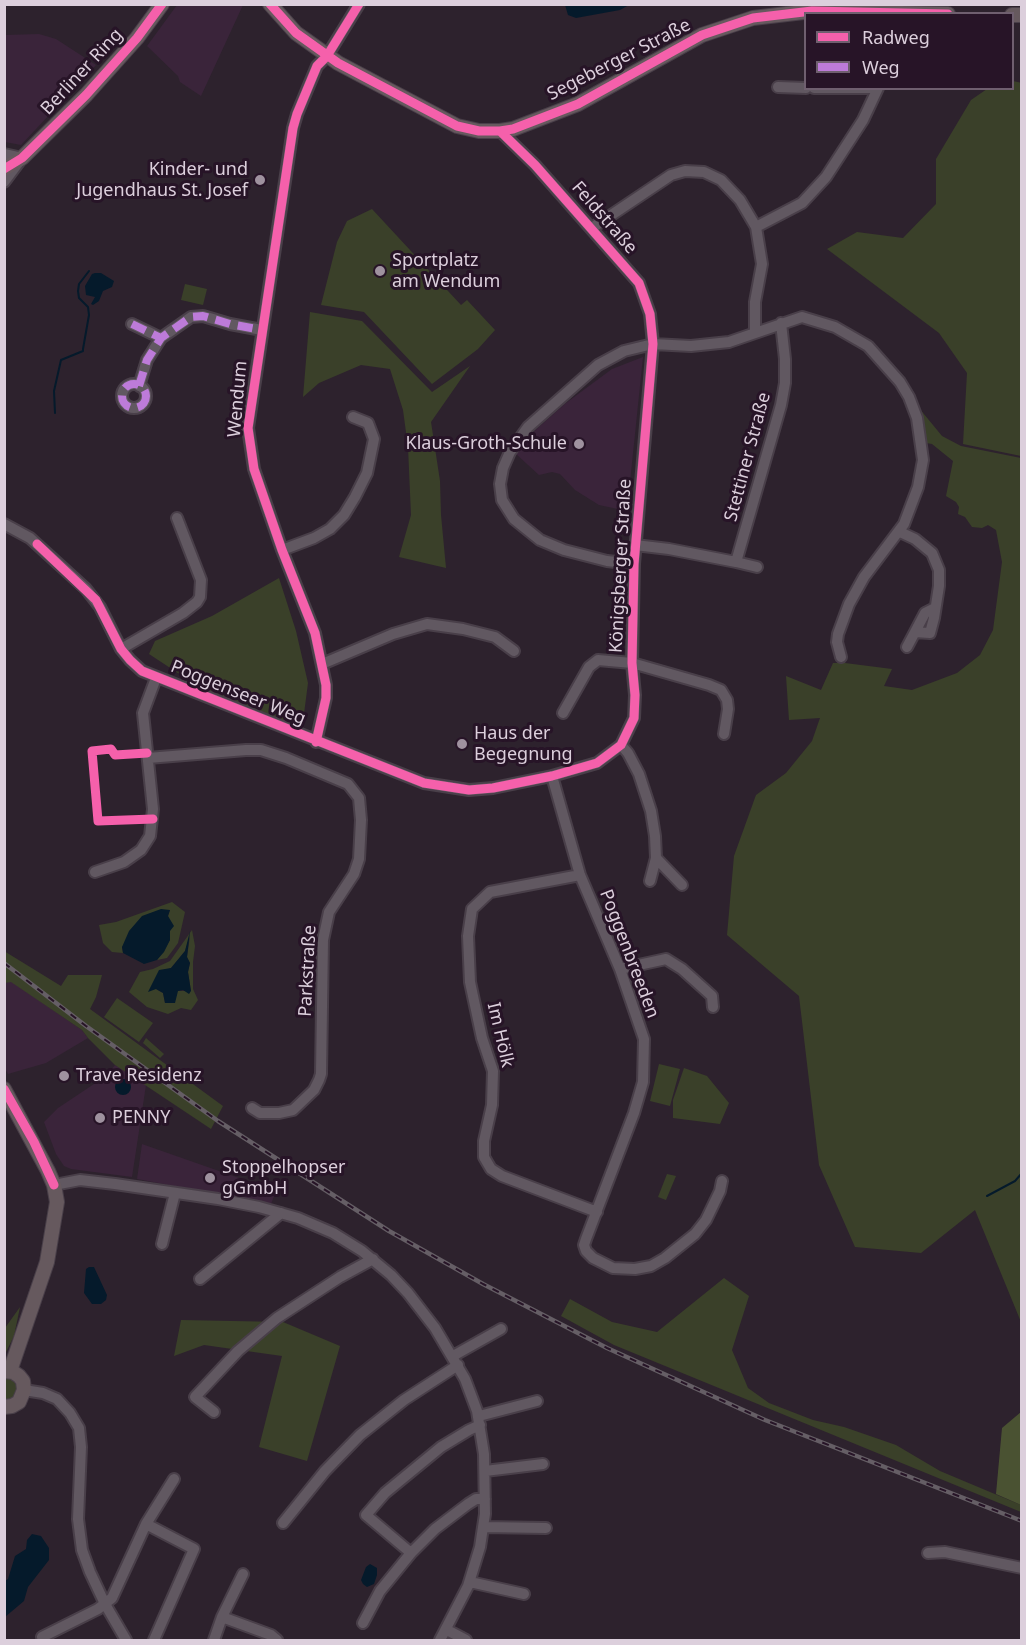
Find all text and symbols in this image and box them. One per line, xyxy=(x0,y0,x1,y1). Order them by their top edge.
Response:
legend xyxy=(804,12,1014,90)
street label: Segeberger Straße xyxy=(544,14,694,106)
street label: Berliner Ring xyxy=(37,24,127,120)
text: Radweg xyxy=(862,25,930,49)
text: Weg xyxy=(862,55,900,79)
place label: Kinder- und Jugendhaus St. Josef xyxy=(76,159,248,201)
marker: Kinder- und Jugendhaus St. Josef xyxy=(253,173,267,187)
street label: Feldstraße xyxy=(567,177,641,259)
place label: Sportplatz am Wendum xyxy=(392,250,500,292)
marker: Sportplatz am Wendum xyxy=(373,264,387,278)
street label: Wendum xyxy=(224,360,252,438)
street label: Stettiner Straße xyxy=(720,390,776,524)
place label: Klaus-Groth-Schule xyxy=(406,433,567,455)
marker: Klaus-Groth-Schule xyxy=(572,437,586,451)
street label: Königsberger Straße xyxy=(606,478,636,654)
street label: Poggenseer Weg xyxy=(167,656,309,730)
place label: Haus der Begegnung xyxy=(474,723,573,766)
marker: Haus der Begegnung xyxy=(455,737,469,751)
street label: Poggenbreeden xyxy=(595,887,663,1021)
street label: Parkstraße xyxy=(295,925,321,1017)
street label: Im Hölk xyxy=(482,1000,518,1070)
place label: Trave Residenz xyxy=(76,1065,202,1087)
marker: Trave Residenz xyxy=(57,1069,71,1083)
place label: PENNY xyxy=(112,1107,170,1129)
marker: PENNY xyxy=(93,1111,107,1125)
place label: Stoppelhopser gGmbH xyxy=(222,1157,345,1200)
marker: Stoppelhopser gGmbH xyxy=(203,1171,217,1185)

